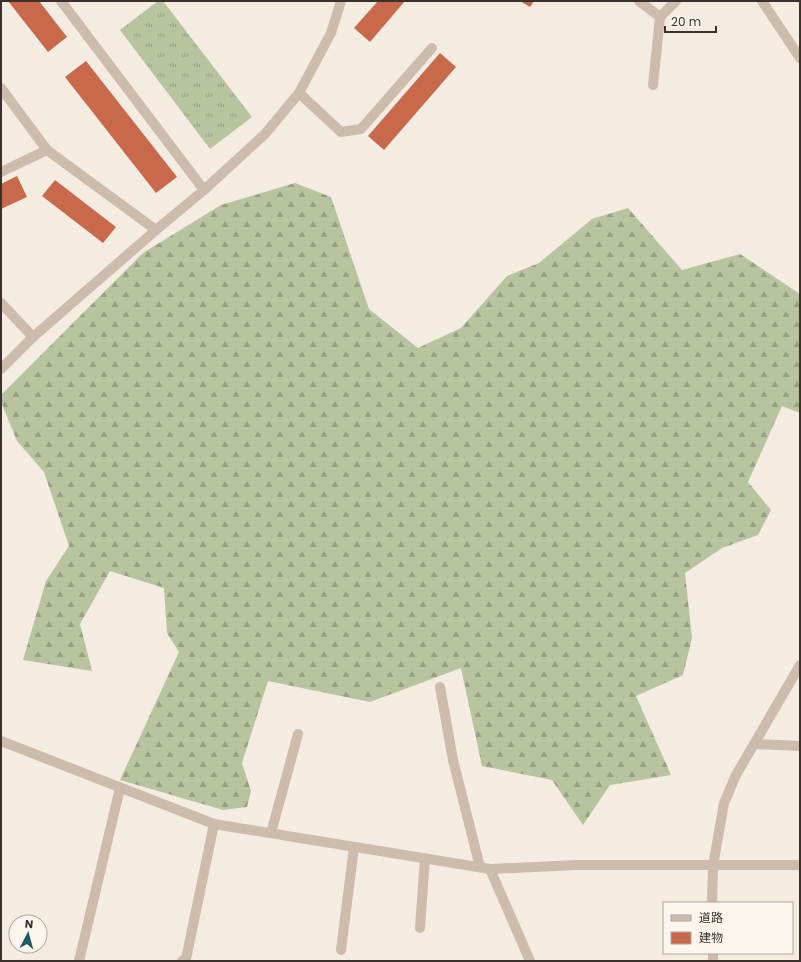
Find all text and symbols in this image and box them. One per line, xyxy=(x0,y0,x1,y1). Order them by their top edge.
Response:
scale bar xyxy=(665,8,716,34)
text: 20 m xyxy=(671,13,701,30)
legend xyxy=(663,902,793,954)
text: 道路 xyxy=(699,909,723,926)
north arrow xyxy=(8,914,48,954)
text: N xyxy=(24,916,34,932)
text: 建物 xyxy=(699,929,723,946)

